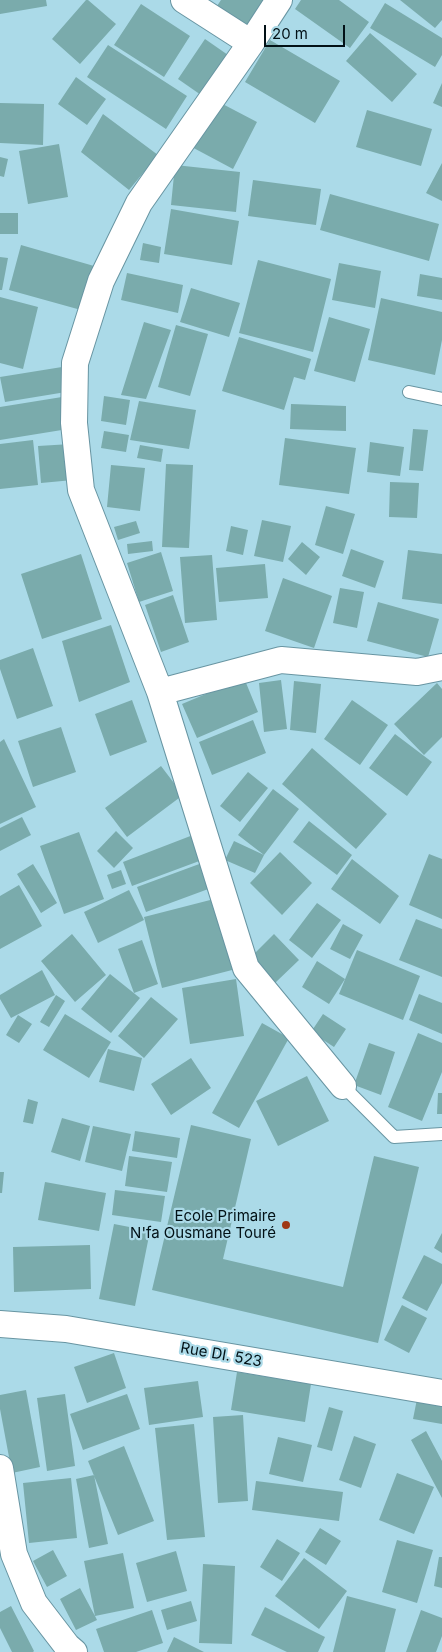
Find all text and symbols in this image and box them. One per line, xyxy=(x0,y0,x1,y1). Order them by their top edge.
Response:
scale bar xyxy=(267,15,348,47)
text: 20 m xyxy=(272,24,308,43)
place label: Ecole Primaire N'fa Ousmane Touré xyxy=(130,1207,276,1242)
marker: Ecole Primaire N'fa Ousmane Touré xyxy=(280,1219,292,1231)
street label: Rue DI. 523 xyxy=(179,1339,263,1371)

